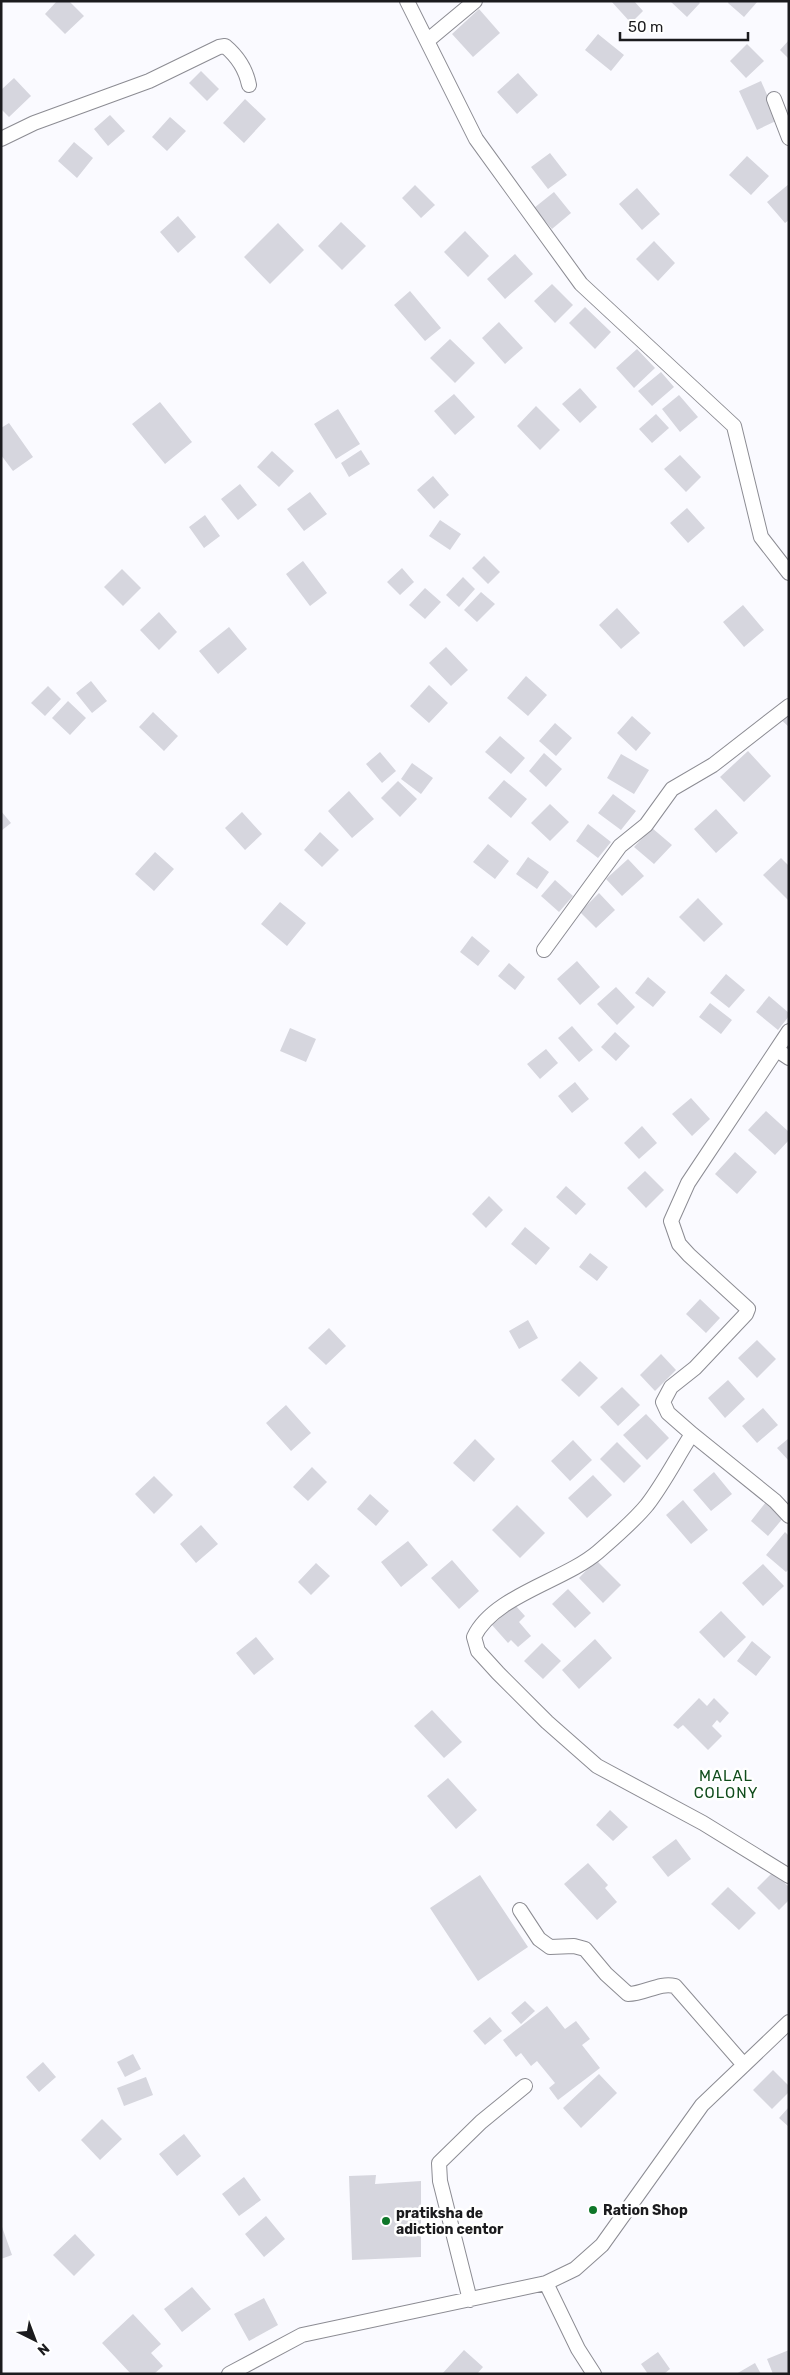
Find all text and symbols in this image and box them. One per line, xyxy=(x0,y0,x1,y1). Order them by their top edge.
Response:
scale bar xyxy=(620,10,748,42)
text: 50 m xyxy=(628,18,663,36)
district label: MALAL COLONY xyxy=(694,1767,758,1802)
place label: Ration Shop xyxy=(603,2202,688,2219)
marker: Ration Shop xyxy=(587,2204,599,2216)
place label: pratiksha de adiction centor xyxy=(396,2205,504,2238)
marker: pratiksha de adiction centor xyxy=(380,2215,392,2227)
north arrow xyxy=(10,2315,60,2365)
text: N xyxy=(34,2340,53,2359)

